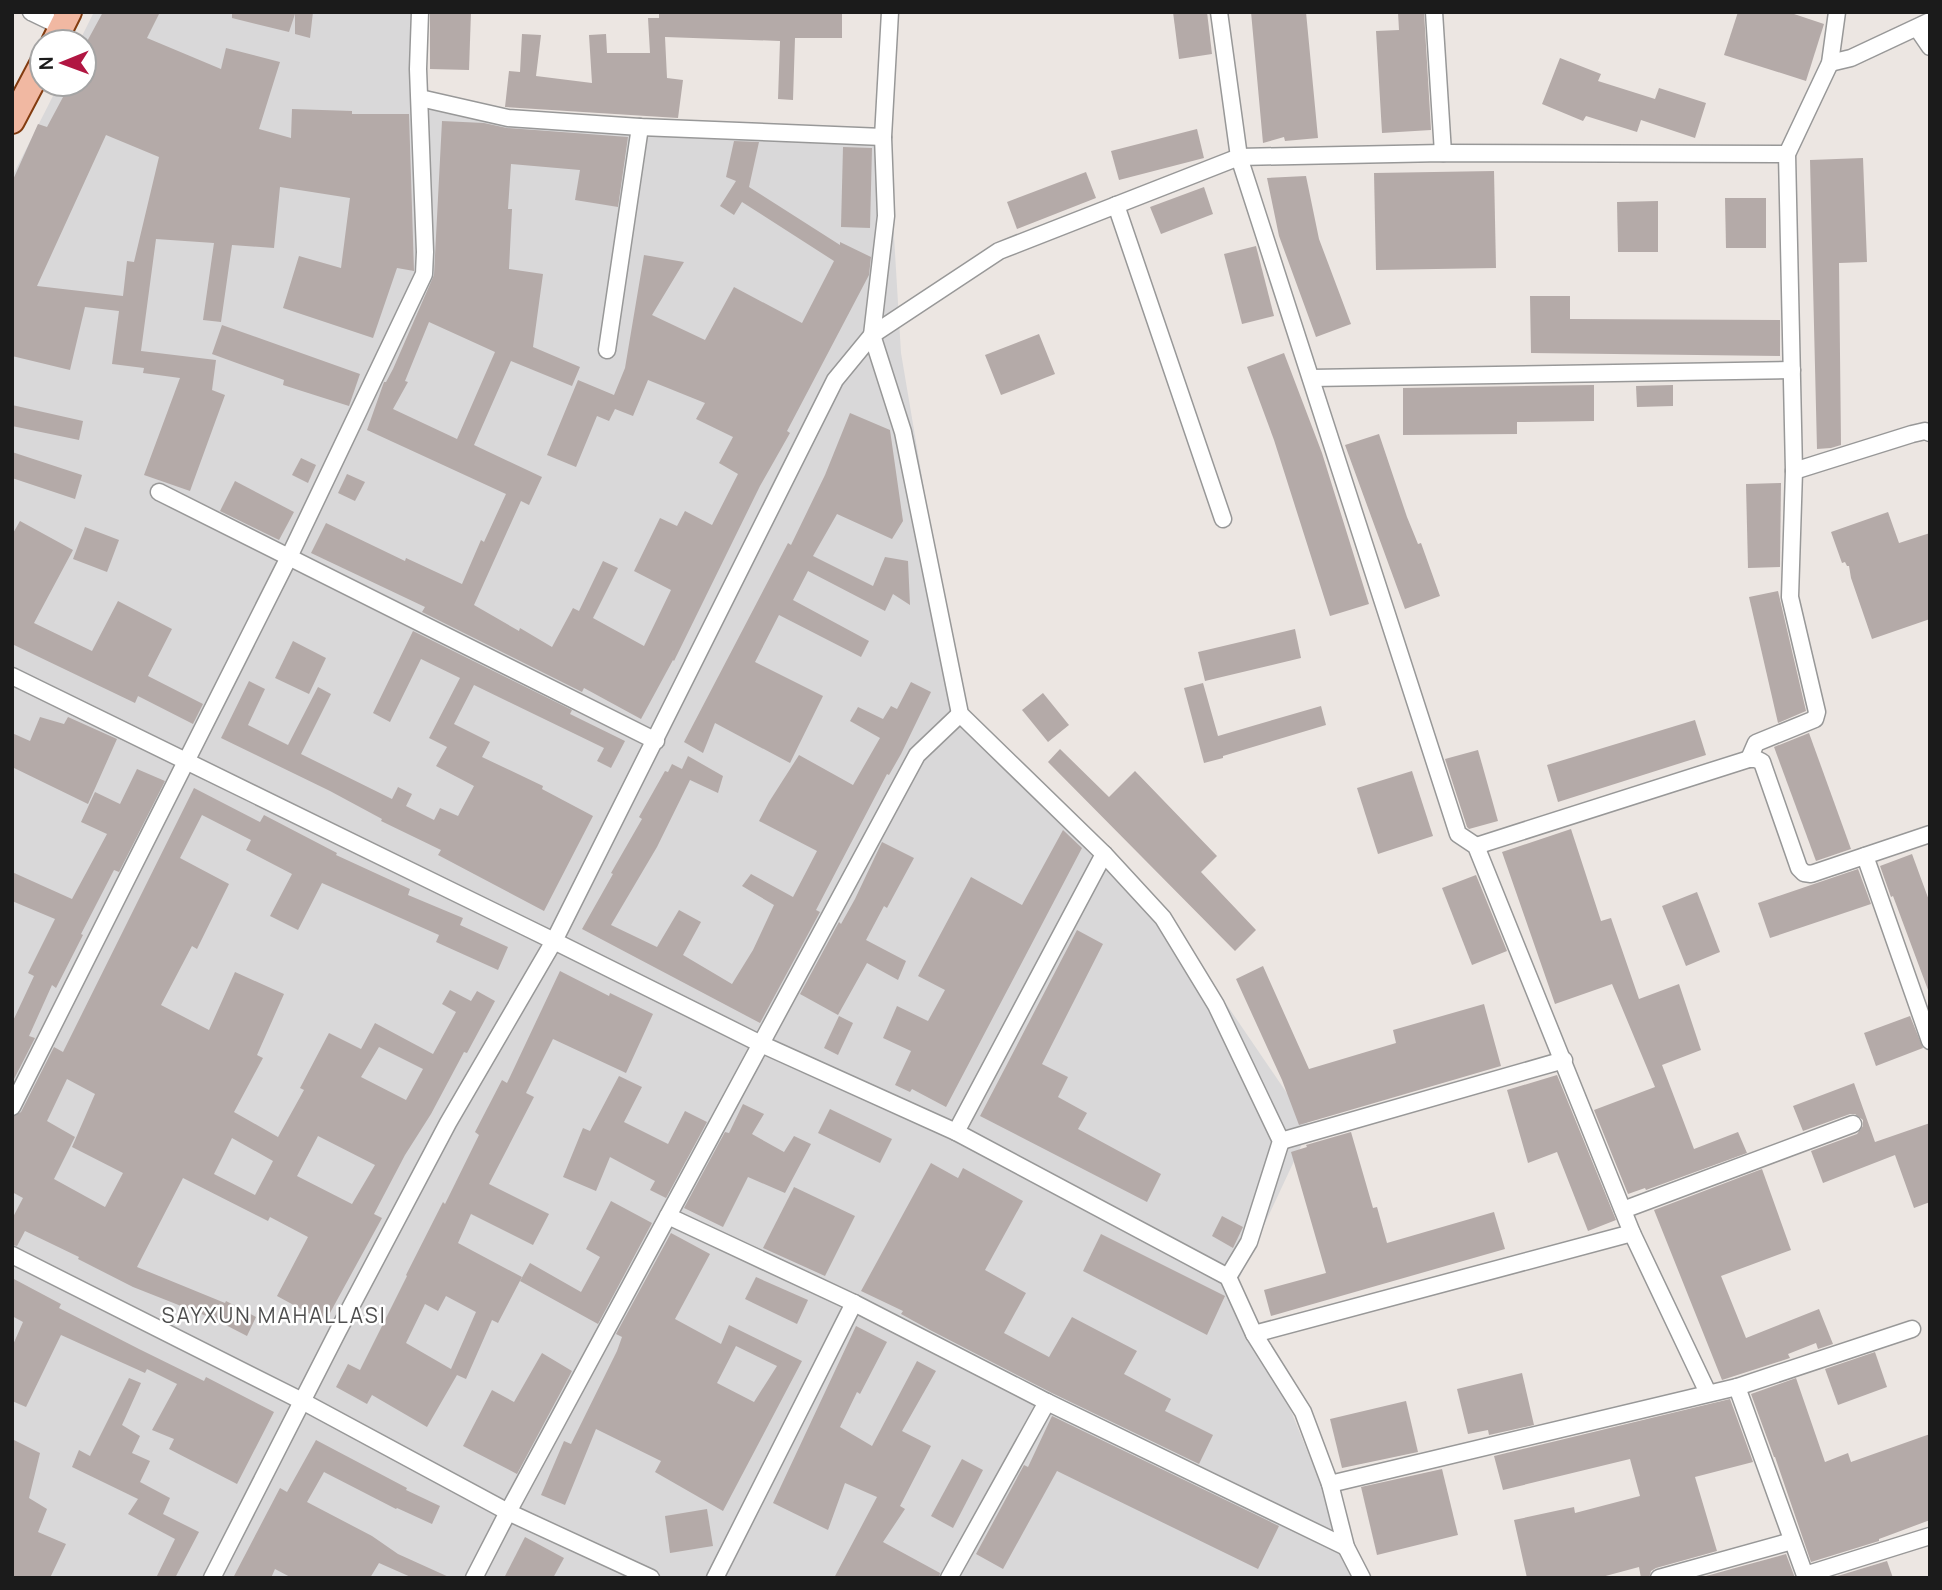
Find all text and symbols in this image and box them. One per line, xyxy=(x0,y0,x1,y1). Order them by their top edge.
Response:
north arrow xyxy=(28,28,98,98)
text: N xyxy=(33,56,59,70)
district label: SAYXUN MAHALLASI xyxy=(161,1301,387,1329)

